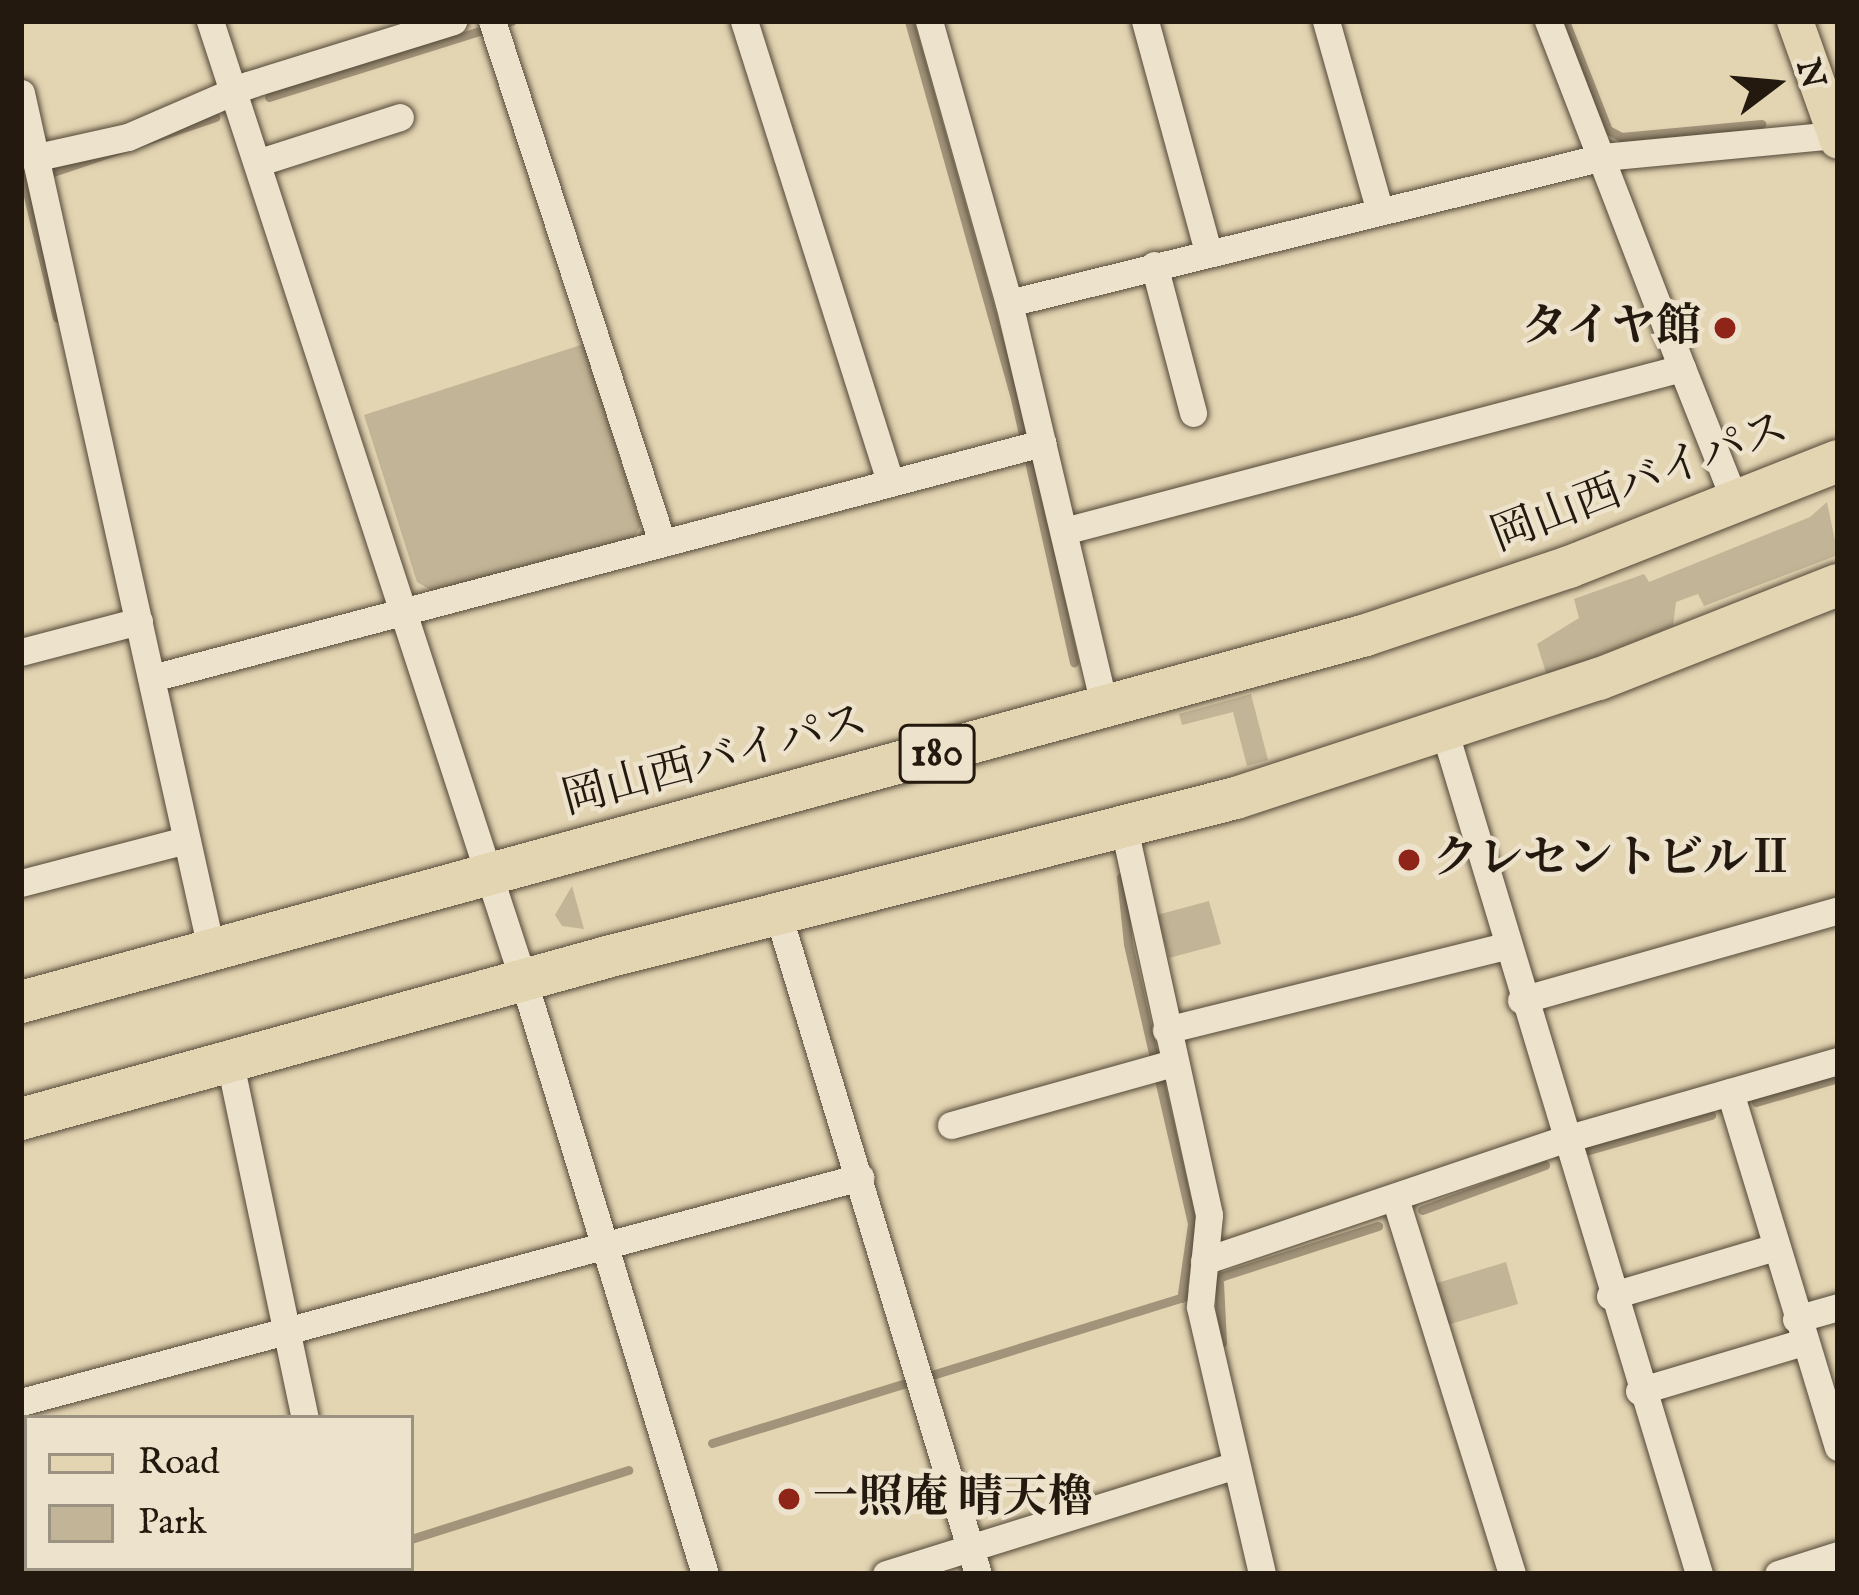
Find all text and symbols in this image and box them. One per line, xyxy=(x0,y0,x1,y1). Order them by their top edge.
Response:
north arrow xyxy=(1715,24,1835,144)
text: N xyxy=(1785,55,1834,94)
place label: タイヤ館 xyxy=(1521,301,1701,355)
marker: タイヤ館 xyxy=(1712,315,1738,341)
street label: 岡山西バイパス xyxy=(1483,401,1797,565)
street label: 岡山西バイパス xyxy=(556,694,874,828)
road number: 180 xyxy=(898,718,976,790)
place label: クレセントビルⅡ xyxy=(1433,833,1793,887)
marker: クレセントビルⅡ xyxy=(1396,847,1422,873)
legend xyxy=(24,1415,414,1571)
text: Road xyxy=(138,1440,219,1486)
place label: 一照庵 晴天櫓 xyxy=(813,1472,1093,1526)
marker: 一照庵 晴天櫓 xyxy=(776,1486,802,1512)
text: Park xyxy=(138,1500,206,1546)

